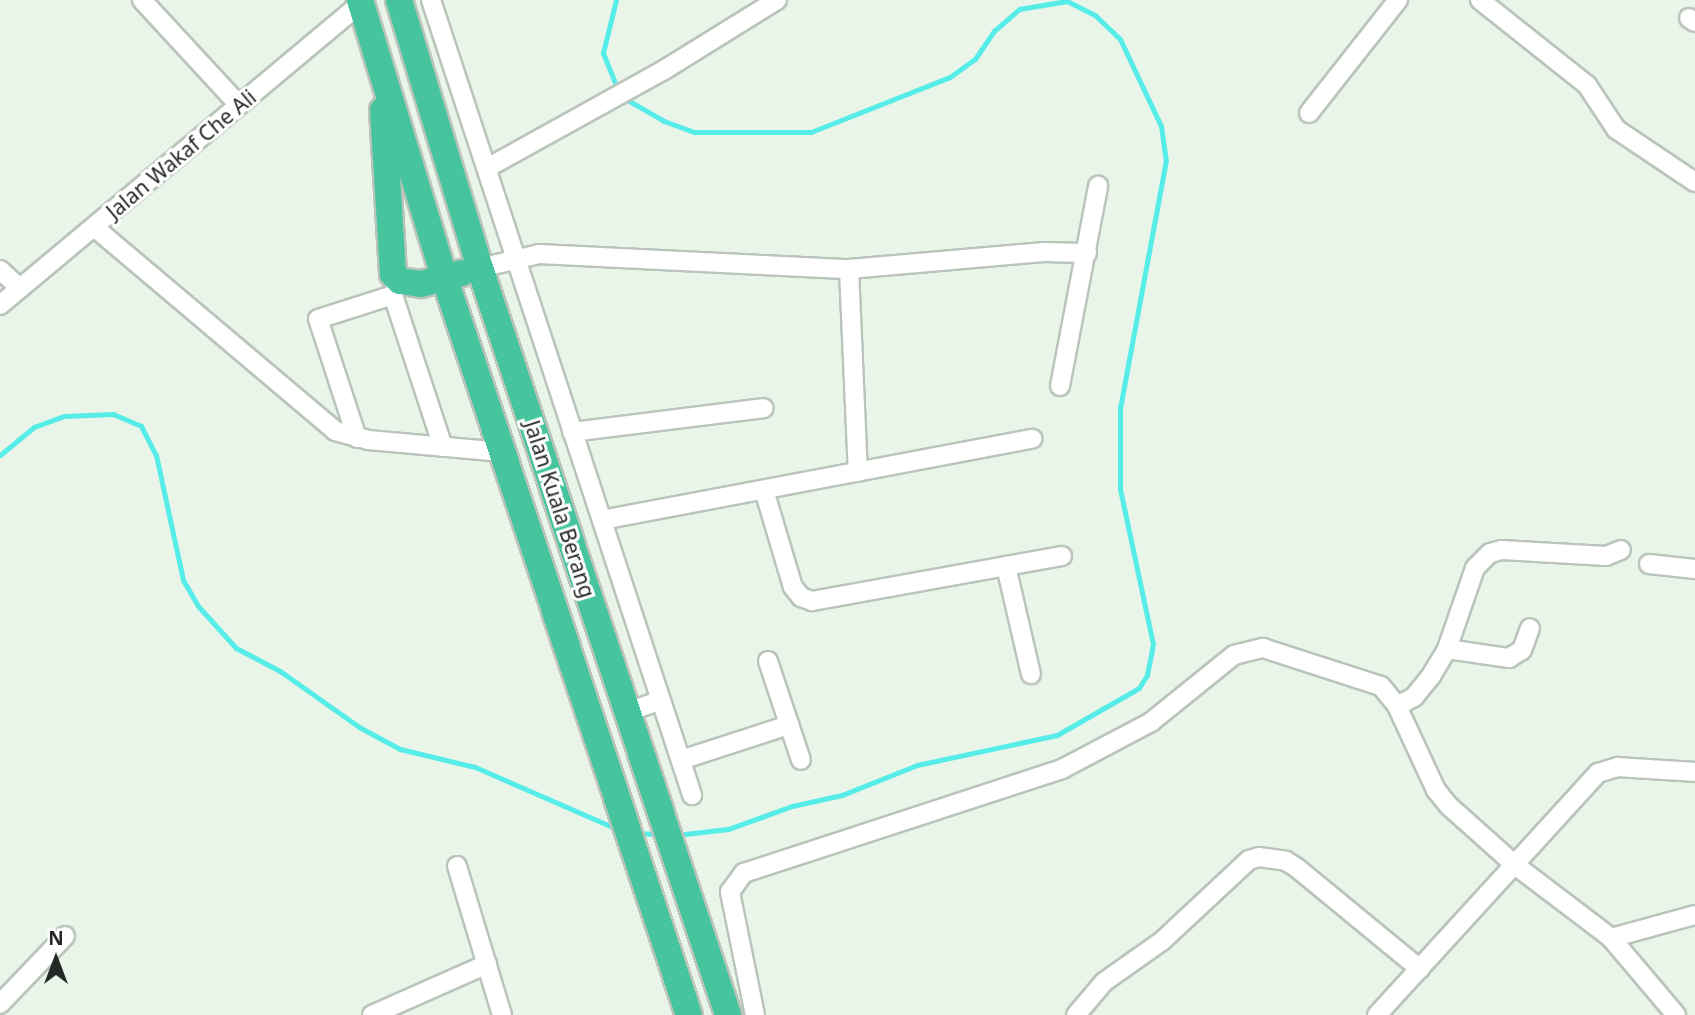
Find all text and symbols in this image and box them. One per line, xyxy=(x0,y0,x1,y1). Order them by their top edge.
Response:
street label: Jalan Wakaf Che Ali xyxy=(101,84,261,224)
street label: Jalan Kuala Berang xyxy=(519,417,601,601)
north arrow xyxy=(21,924,91,994)
text: N xyxy=(48,925,64,951)

